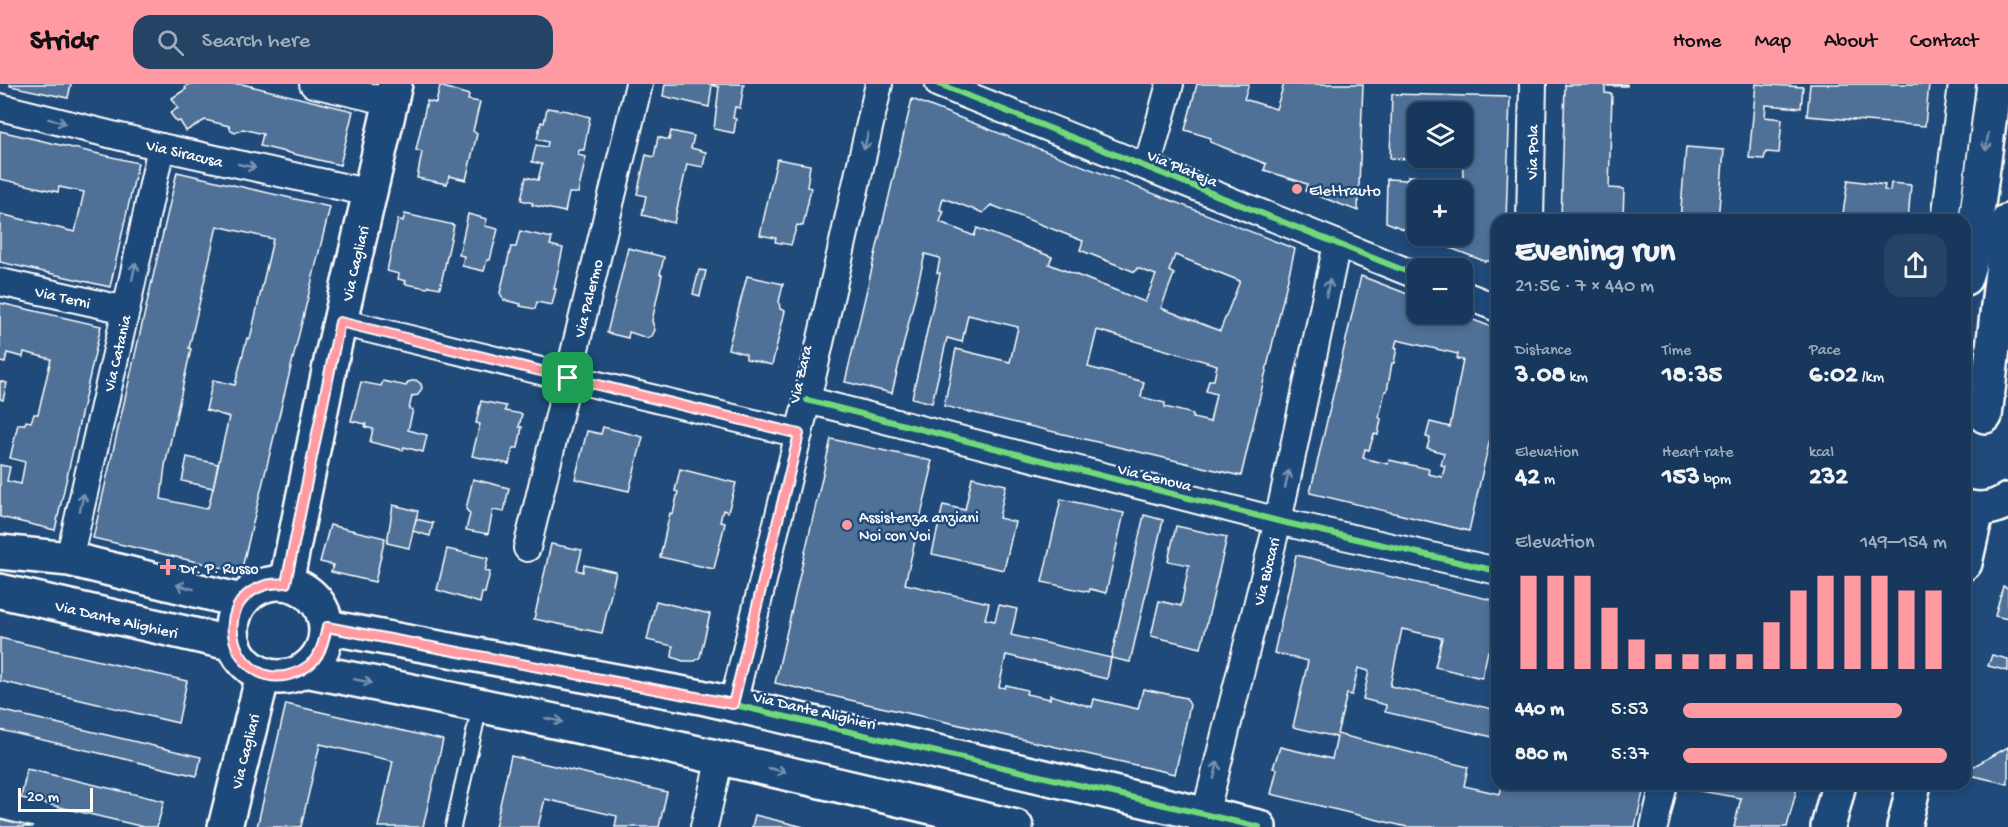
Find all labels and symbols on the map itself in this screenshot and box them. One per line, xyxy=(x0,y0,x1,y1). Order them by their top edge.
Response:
one-way arrow xyxy=(47,115,66,127)
street label: Via Pola xyxy=(1525,123,1544,181)
one-way arrow xyxy=(860,131,872,150)
one-way arrow xyxy=(1981,132,1992,151)
street label: Via Siracusa xyxy=(143,137,226,174)
street label: Via Plateja xyxy=(1143,147,1221,193)
one-way arrow xyxy=(237,160,256,172)
marker: Elettrauto xyxy=(1290,182,1304,196)
place label: Elettrauto xyxy=(1309,183,1381,202)
street label: Via Cagliari xyxy=(339,224,375,304)
street label: Via Palermo xyxy=(571,258,609,341)
one-way arrow xyxy=(129,262,140,281)
one-way arrow xyxy=(1322,279,1334,298)
street label: Via Terni xyxy=(32,284,92,315)
street label: Via Catania xyxy=(101,313,138,395)
street label: Via Zara xyxy=(786,343,819,407)
pin xyxy=(542,352,593,403)
street label: Via Genova xyxy=(1114,461,1194,498)
one-way arrow xyxy=(1282,469,1293,489)
one-way arrow xyxy=(77,493,88,512)
place label: Assistenza anziani Noi con Voi xyxy=(859,510,979,547)
marker: Assistenza anziani Noi con Voi xyxy=(840,518,854,532)
street label: Via Bùccari xyxy=(1251,536,1286,609)
marker: Dr. P. Russo xyxy=(161,560,175,574)
place label: Dr. P. Russo xyxy=(179,561,259,580)
one-way arrow xyxy=(175,581,194,593)
street label: Via Dante Alighieri xyxy=(52,598,179,645)
one-way arrow xyxy=(353,676,372,687)
street label: Via Dante Alighieri xyxy=(750,689,877,736)
street label: Via Cagliari xyxy=(229,712,266,792)
one-way arrow xyxy=(544,715,563,726)
one-way arrow xyxy=(1210,761,1222,780)
one-way arrow xyxy=(767,765,786,777)
scale bar xyxy=(18,785,93,812)

